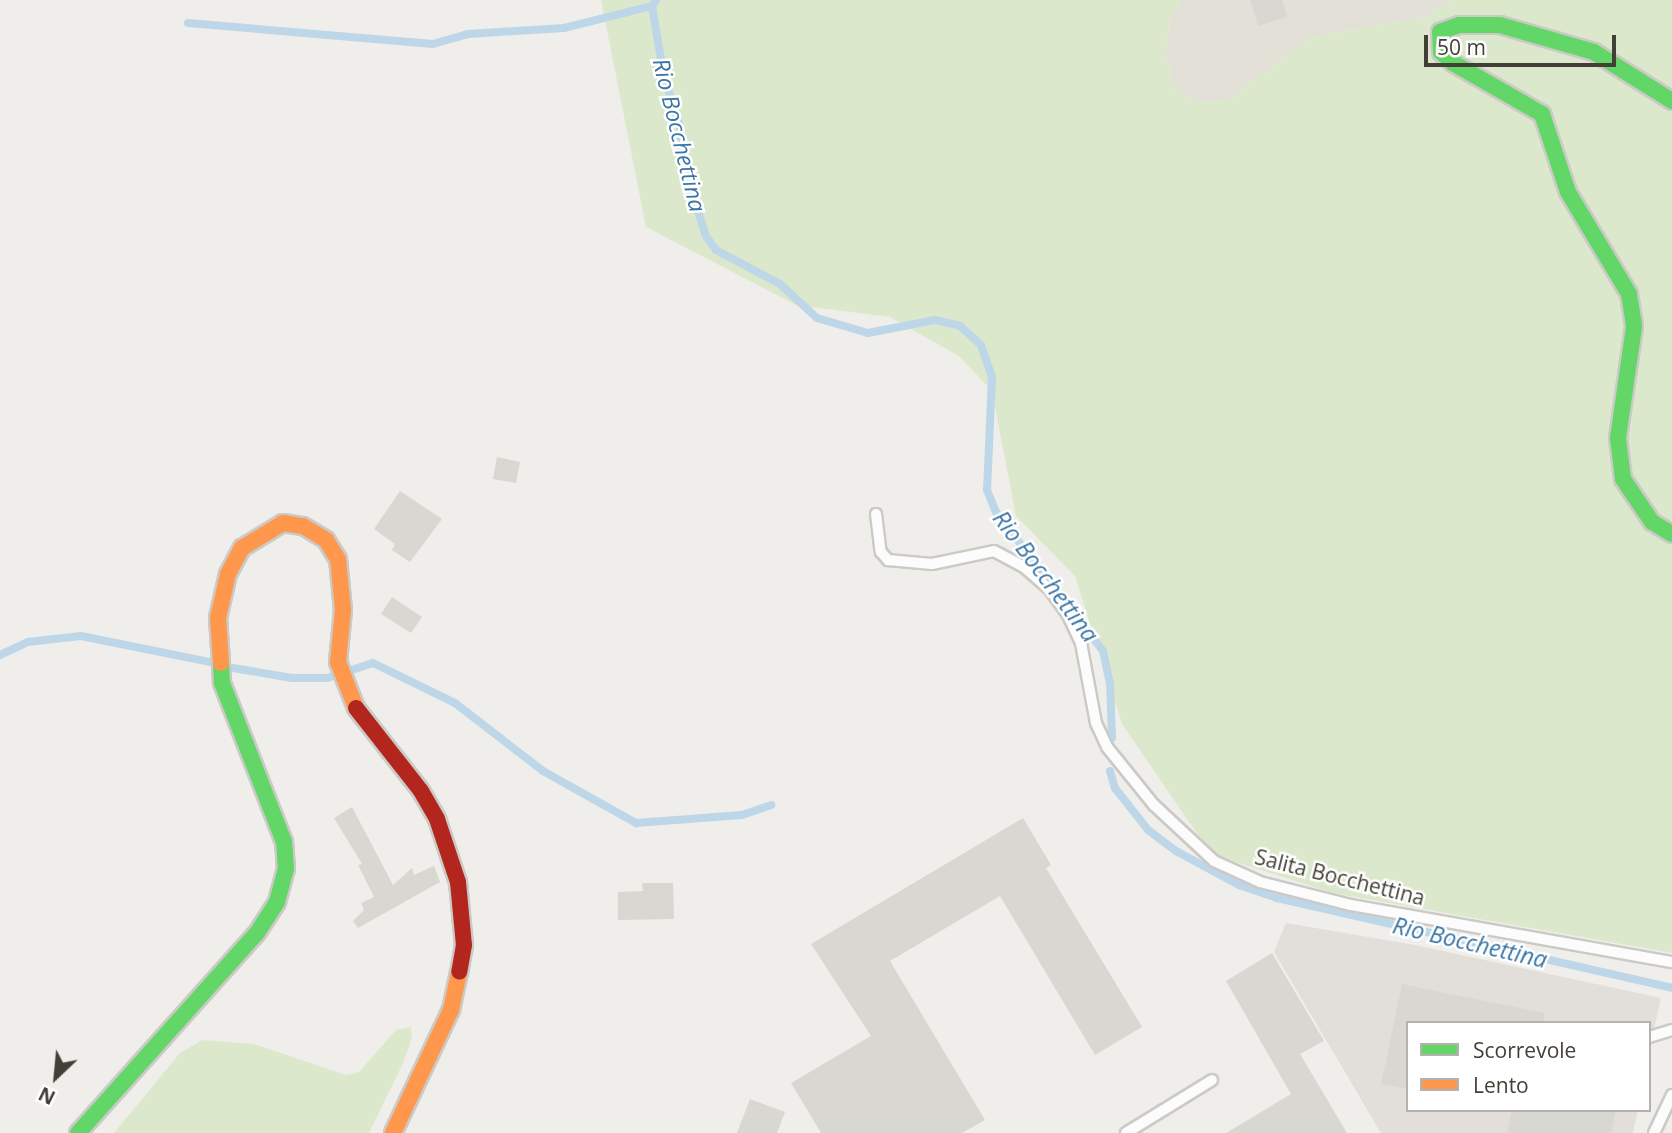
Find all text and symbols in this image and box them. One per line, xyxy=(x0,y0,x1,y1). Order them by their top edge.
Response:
scale bar xyxy=(1427,21,1620,65)
text: 50 m xyxy=(1437,33,1486,61)
water label: Rio Bocchettina xyxy=(648,55,712,215)
water label: Rio Bocchettina xyxy=(988,505,1104,647)
street label: Salita Bocchettina xyxy=(1252,844,1428,910)
water label: Rio Bocchettina xyxy=(1390,911,1550,973)
legend xyxy=(1406,1021,1651,1112)
text: Scorrevole xyxy=(1473,1036,1576,1064)
north arrow xyxy=(21,1042,91,1112)
text: Lento xyxy=(1473,1071,1529,1099)
text: N xyxy=(34,1081,59,1111)

